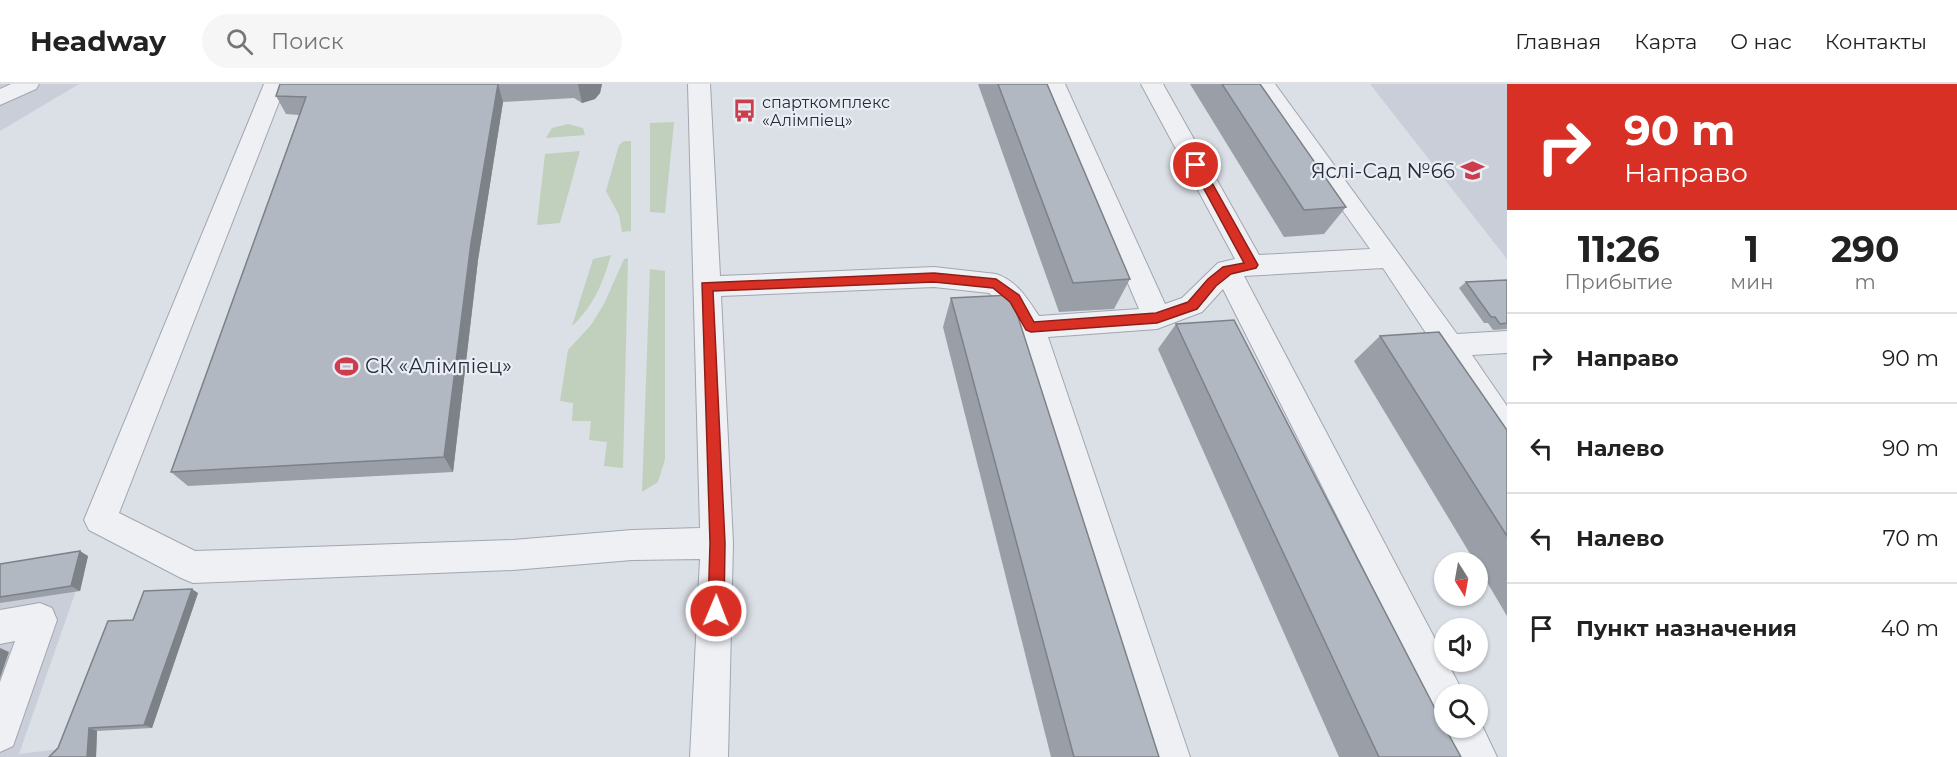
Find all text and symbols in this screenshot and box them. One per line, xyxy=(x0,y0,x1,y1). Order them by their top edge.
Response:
search box xyxy=(202,14,622,68)
text: Headway xyxy=(30,24,166,58)
icon: search xyxy=(223,25,256,58)
text: Поиск xyxy=(271,28,343,55)
text: Главная xyxy=(1515,29,1601,54)
text: Карта xyxy=(1634,29,1697,54)
text: О нас xyxy=(1730,29,1792,54)
text: Контакты xyxy=(1825,29,1927,54)
place label: спарткомплекс «Алімпіец» xyxy=(762,93,890,130)
bus stop icon: спарткомплекс «Алімпіец» xyxy=(731,98,757,124)
text: 90 m xyxy=(1624,104,1735,156)
icon: right xyxy=(1525,108,1603,186)
pin xyxy=(1170,139,1221,190)
icon: arrive xyxy=(1179,148,1212,181)
text: Направо xyxy=(1624,156,1748,189)
school or university icon: Яслі-Сад №66 xyxy=(1460,158,1486,184)
place label: Яслі-Сад №66 xyxy=(1311,159,1455,183)
text: 11:26 xyxy=(1578,227,1660,271)
text: 1 xyxy=(1745,227,1759,271)
text: 290 xyxy=(1831,227,1900,271)
text: Прибытие xyxy=(1564,270,1673,294)
text: мин xyxy=(1730,270,1773,294)
text: m xyxy=(1855,270,1876,294)
icon: right xyxy=(1525,342,1558,375)
text: Направо xyxy=(1576,345,1679,372)
text: 90 m xyxy=(1882,345,1939,372)
sports icon: СК «Алімпіец» xyxy=(334,353,360,379)
place label: СК «Алімпіец» xyxy=(365,354,512,378)
icon: left xyxy=(1525,432,1558,465)
text: Налево xyxy=(1576,435,1664,462)
text: 90 m xyxy=(1882,435,1939,462)
icon: left xyxy=(1525,522,1558,555)
text: Налево xyxy=(1576,525,1664,552)
text: 70 m xyxy=(1883,525,1939,552)
north arrow xyxy=(1434,552,1488,606)
map controls xyxy=(1434,552,1488,738)
position arrow xyxy=(684,579,748,643)
icon: arrive xyxy=(1525,612,1558,645)
text: Пункт назначения xyxy=(1576,615,1797,642)
text: 40 m xyxy=(1881,615,1939,642)
button: sound xyxy=(1434,618,1488,672)
button: search xyxy=(1434,684,1488,738)

